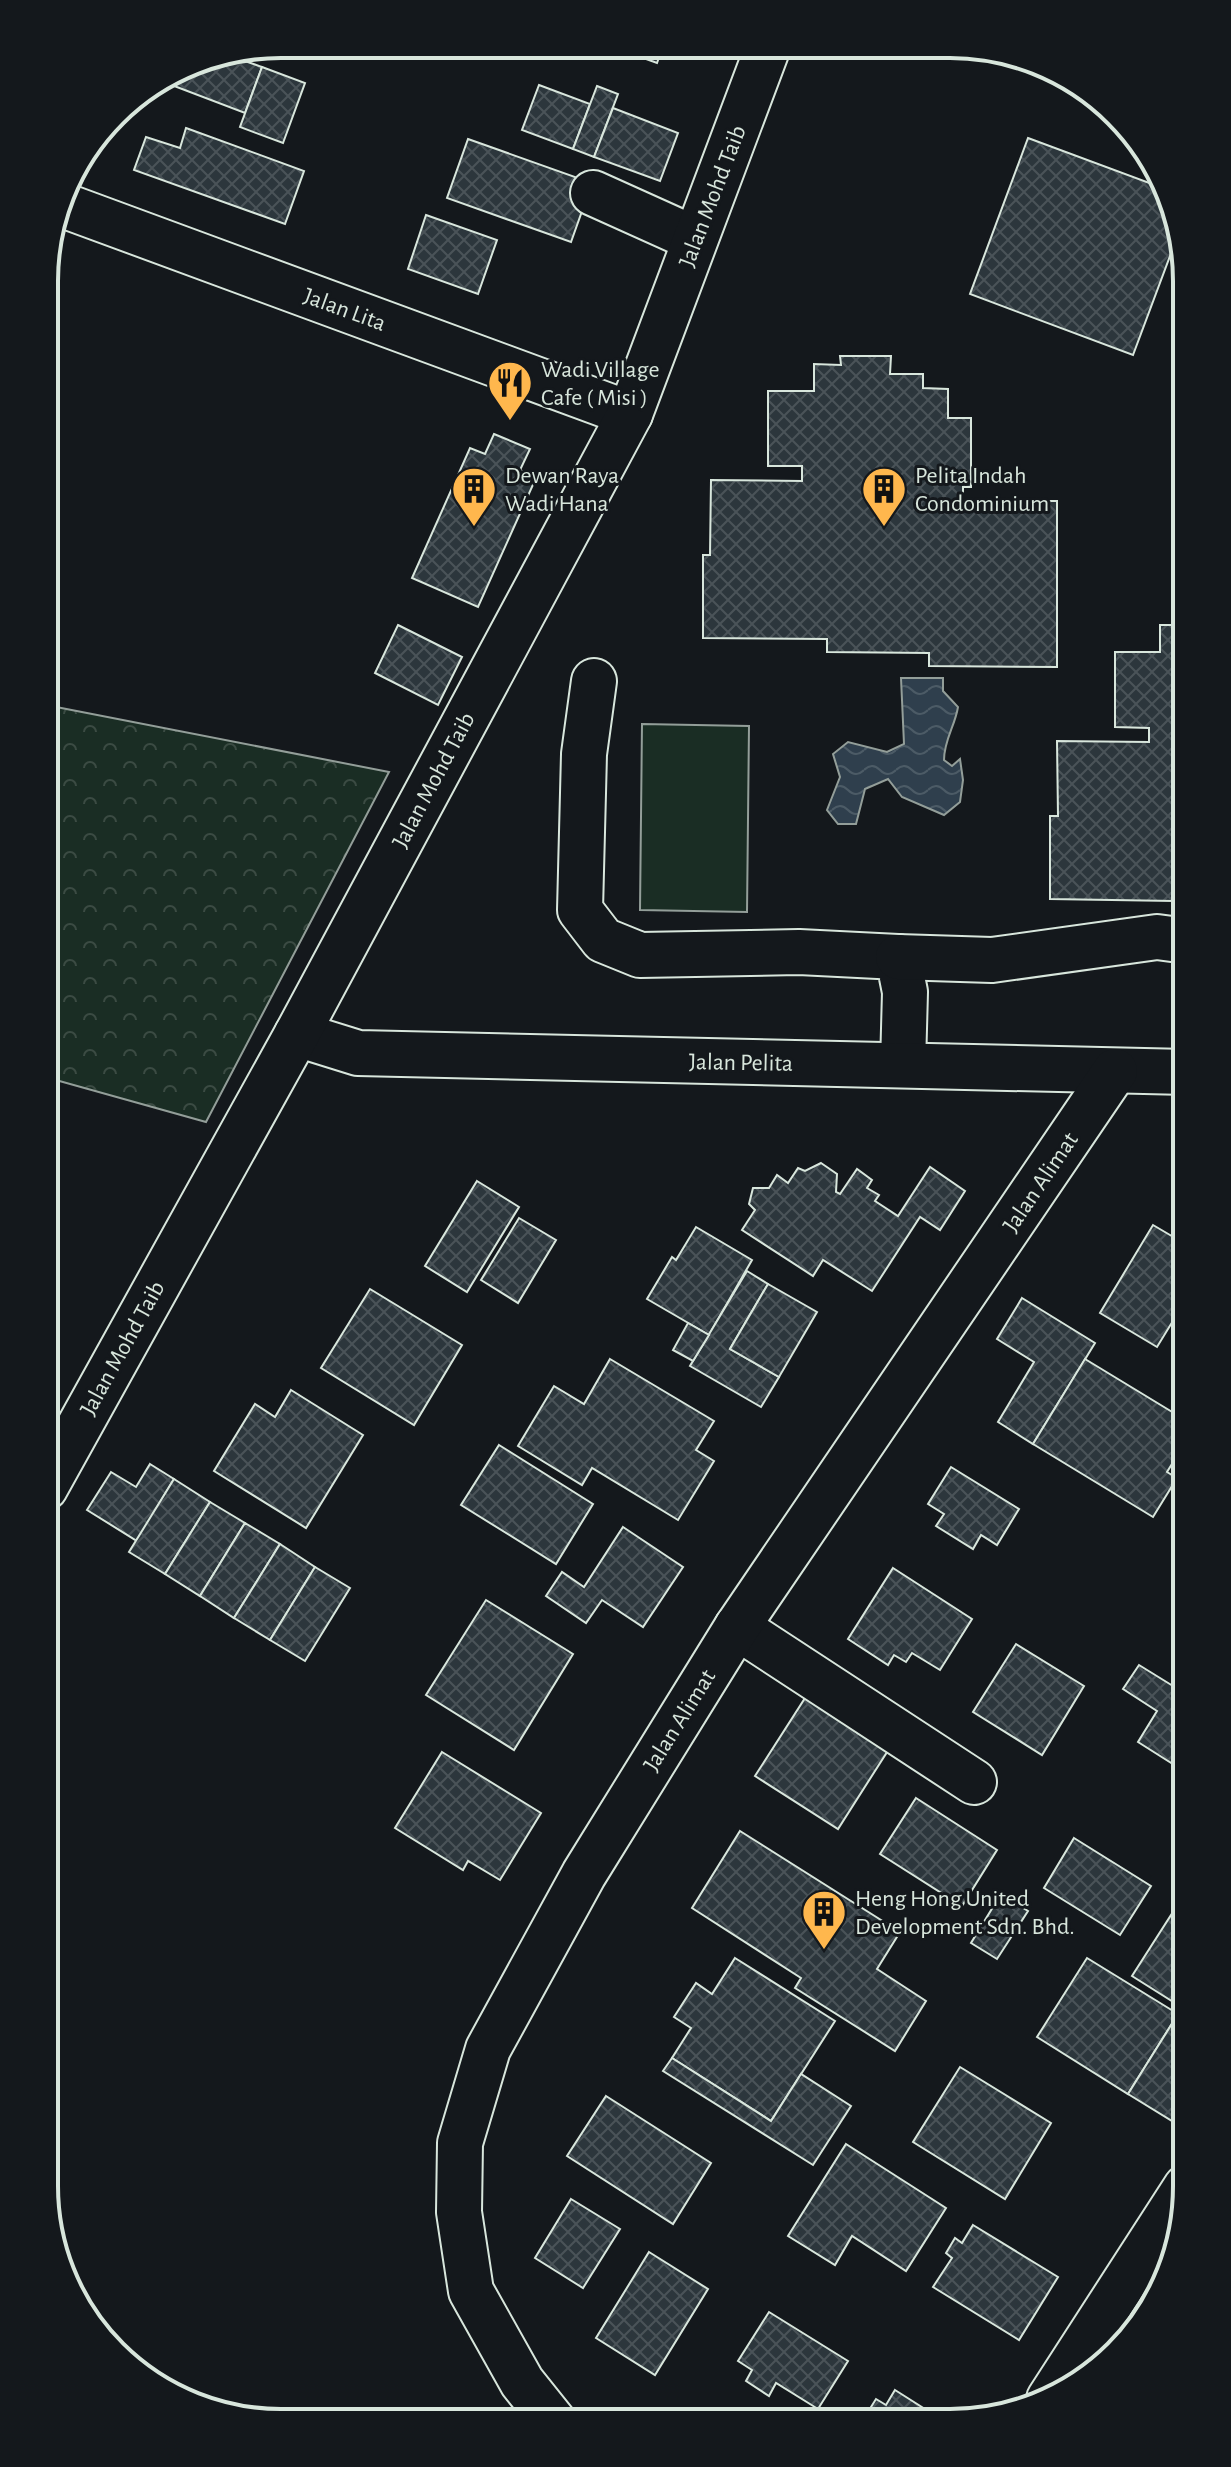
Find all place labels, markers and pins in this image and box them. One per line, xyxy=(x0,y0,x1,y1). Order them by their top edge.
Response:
place label: Wadi Village Cafe ( Misi ) xyxy=(541,358,659,410)
restaurant icon: Wadi Village Cafe ( Misi ) xyxy=(486,359,534,422)
place label: Dewan Raya Wadi Hana xyxy=(505,464,619,516)
place label: Pelita Indah Condominium xyxy=(915,464,1049,516)
building icon: Dewan Raya Wadi Hana xyxy=(450,465,498,528)
building icon: Pelita Indah Condominium xyxy=(860,465,908,528)
place label: Heng Hong United Development Sdn. Bhd. xyxy=(855,1887,1075,1939)
building icon: Heng Hong United Development Sdn. Bhd. xyxy=(800,1888,848,1951)

